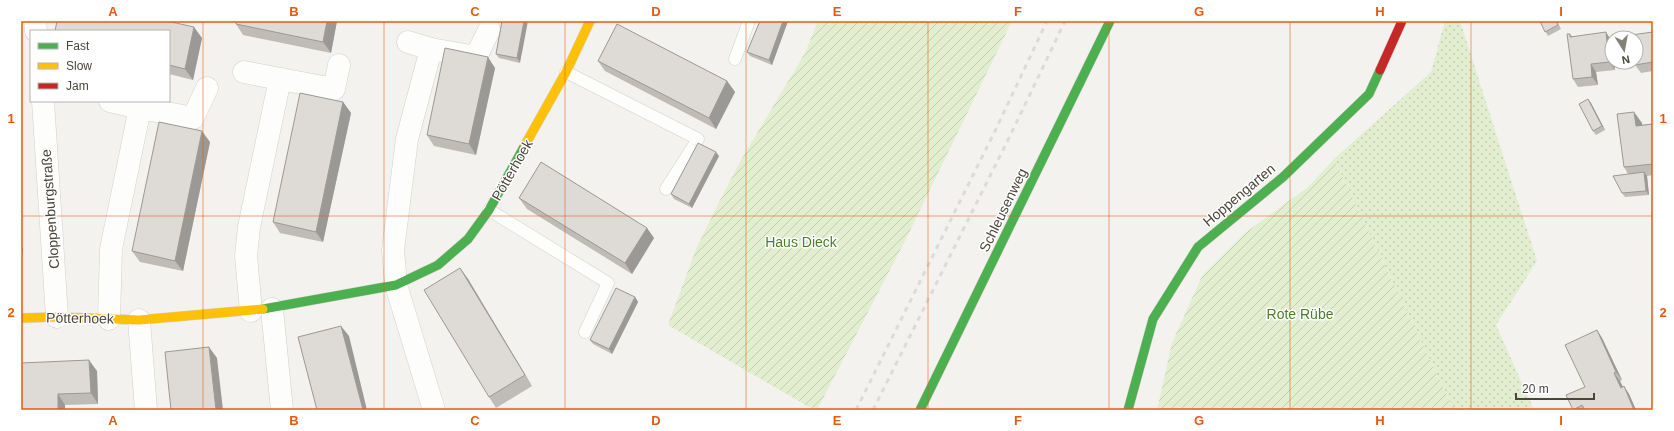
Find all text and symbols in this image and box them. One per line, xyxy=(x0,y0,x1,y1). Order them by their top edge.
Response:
text: A xyxy=(108,4,118,19)
text: B xyxy=(289,4,299,19)
text: C xyxy=(470,4,480,19)
text: D xyxy=(651,4,661,19)
text: E xyxy=(833,4,842,19)
text: F xyxy=(1014,4,1022,19)
text: G xyxy=(1194,4,1204,19)
text: H xyxy=(1375,4,1385,19)
text: I xyxy=(1559,4,1563,19)
legend xyxy=(30,30,170,102)
north arrow xyxy=(1604,30,1644,70)
text: Fast xyxy=(66,39,90,53)
text: N xyxy=(1621,53,1631,66)
text: Slow xyxy=(66,59,92,73)
text: Jam xyxy=(66,79,89,93)
text: 1 xyxy=(7,111,15,126)
text: 1 xyxy=(1659,111,1667,126)
street label: Pötterhoek xyxy=(488,136,536,203)
street label: Cloppenburgstraße xyxy=(38,148,62,269)
street label: Hoppengarten xyxy=(1200,160,1278,230)
street label: Schleusenweg xyxy=(976,166,1030,254)
park label: Haus Dieck xyxy=(765,234,838,250)
text: 2 xyxy=(7,305,15,320)
text: 2 xyxy=(1659,305,1667,320)
park label: Rote Rübe xyxy=(1267,306,1334,322)
street label: Pötterhoek xyxy=(46,309,115,327)
scale bar xyxy=(1516,375,1594,401)
text: 20 m xyxy=(1522,382,1549,396)
text: A xyxy=(108,413,118,428)
text: B xyxy=(289,413,299,428)
text: C xyxy=(470,413,480,428)
text: D xyxy=(651,413,661,428)
text: E xyxy=(833,413,842,428)
text: F xyxy=(1014,413,1022,428)
text: G xyxy=(1194,413,1204,428)
text: H xyxy=(1375,413,1385,428)
text: I xyxy=(1559,413,1563,428)

